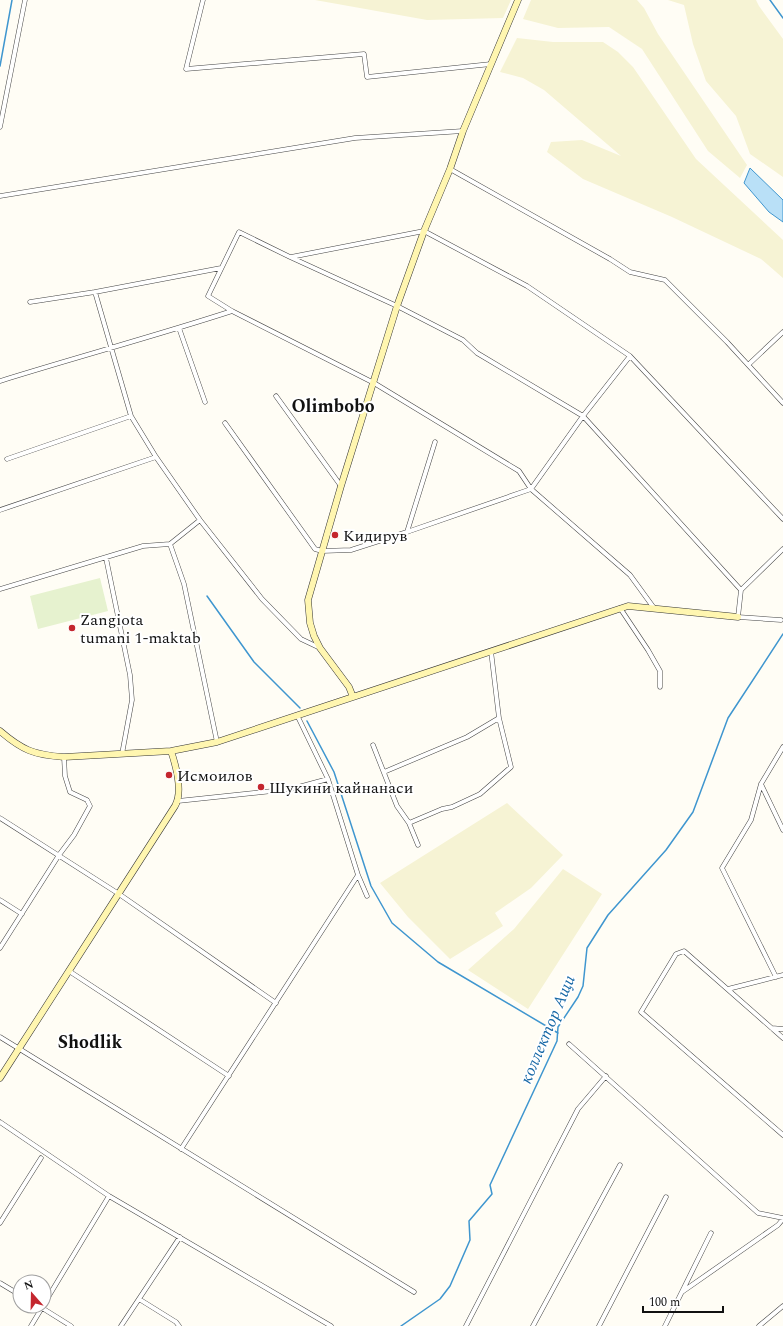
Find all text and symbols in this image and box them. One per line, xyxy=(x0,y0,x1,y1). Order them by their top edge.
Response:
district label: Olimbobo xyxy=(291,393,375,420)
place label: Кидирув xyxy=(343,524,407,548)
marker: Кидирув xyxy=(330,530,340,540)
place label: Zangiota tumani 1-maktab xyxy=(80,608,201,650)
marker: Zangiota tumani 1-maktab xyxy=(67,623,77,633)
place label: Исмоилов xyxy=(177,764,253,788)
marker: Исмоилов xyxy=(164,770,174,780)
place label: Шукини кайнанаси xyxy=(269,776,413,800)
marker: Шукини кайнанаси xyxy=(256,782,266,792)
water label: коллектор Ащи xyxy=(513,971,583,1088)
district label: Shodlik xyxy=(58,1029,123,1056)
north arrow xyxy=(12,1274,52,1314)
text: N xyxy=(22,1276,36,1295)
scale bar xyxy=(643,1288,723,1314)
text: 100 m xyxy=(649,1293,680,1312)

